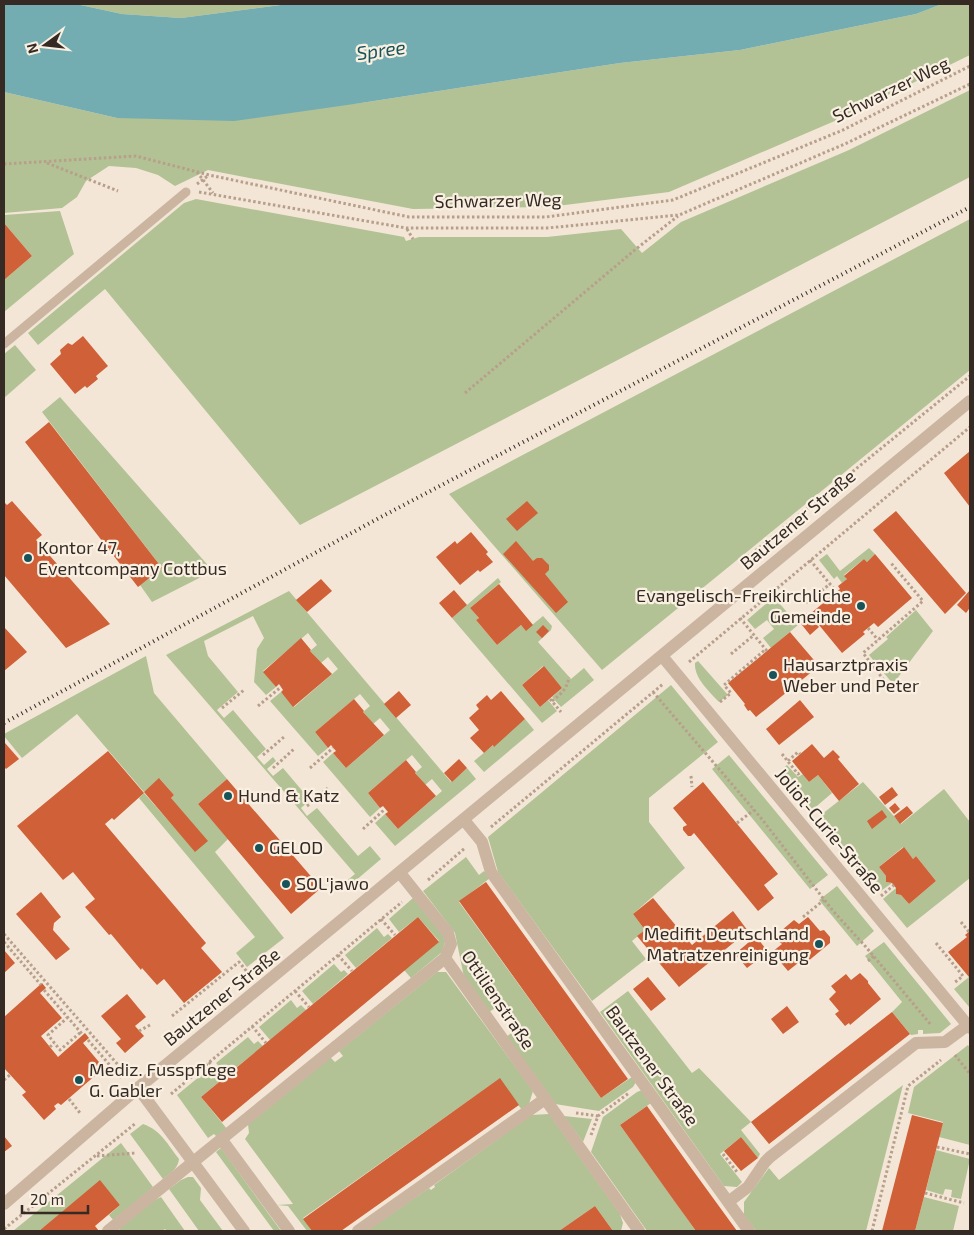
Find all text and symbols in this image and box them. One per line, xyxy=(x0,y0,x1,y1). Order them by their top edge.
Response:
north arrow xyxy=(20,20,70,70)
water label: Spree xyxy=(355,35,407,64)
text: N xyxy=(22,41,41,56)
street label: Schwarzer Weg xyxy=(829,51,953,127)
street label: Schwarzer Weg xyxy=(434,188,562,212)
street label: Bautzener Straße xyxy=(735,465,859,574)
place label: Kontor 47, Eventcompany Cottbus xyxy=(38,536,227,579)
marker: Kontor 47, Eventcompany Cottbus xyxy=(22,552,34,564)
place label: Evangelisch-Freikirchliche Gemeinde xyxy=(636,584,851,627)
marker: Evangelisch-Freikirchliche Gemeinde xyxy=(855,600,867,612)
place label: Hausarztpraxis Weber und Peter xyxy=(783,653,919,696)
marker: Hausarztpraxis Weber und Peter xyxy=(767,669,779,681)
street label: Joliot-Curie-Straße xyxy=(771,763,889,897)
place label: Hund & Katz xyxy=(238,784,340,806)
marker: Hund & Katz xyxy=(222,790,234,802)
place label: GELOD xyxy=(269,836,323,858)
marker: GELOD xyxy=(253,842,265,854)
place label: SOL'jawo xyxy=(296,872,369,894)
marker: SOL'jawo xyxy=(280,878,292,890)
place label: Medifit Deutschland Matratzenreinigung xyxy=(644,922,809,965)
marker: Medifit Deutschland Matratzenreinigung xyxy=(813,938,825,950)
street label: Bautzener Straße xyxy=(159,942,284,1050)
street label: Ottilienstraße xyxy=(458,946,540,1053)
street label: Bautzener Straße xyxy=(602,1001,704,1130)
place label: Mediz. Fusspflege G. Gabler xyxy=(89,1058,236,1101)
marker: Mediz. Fusspflege G. Gabler xyxy=(73,1074,85,1086)
scale bar xyxy=(22,1182,89,1214)
text: 20 m xyxy=(30,1190,64,1208)

